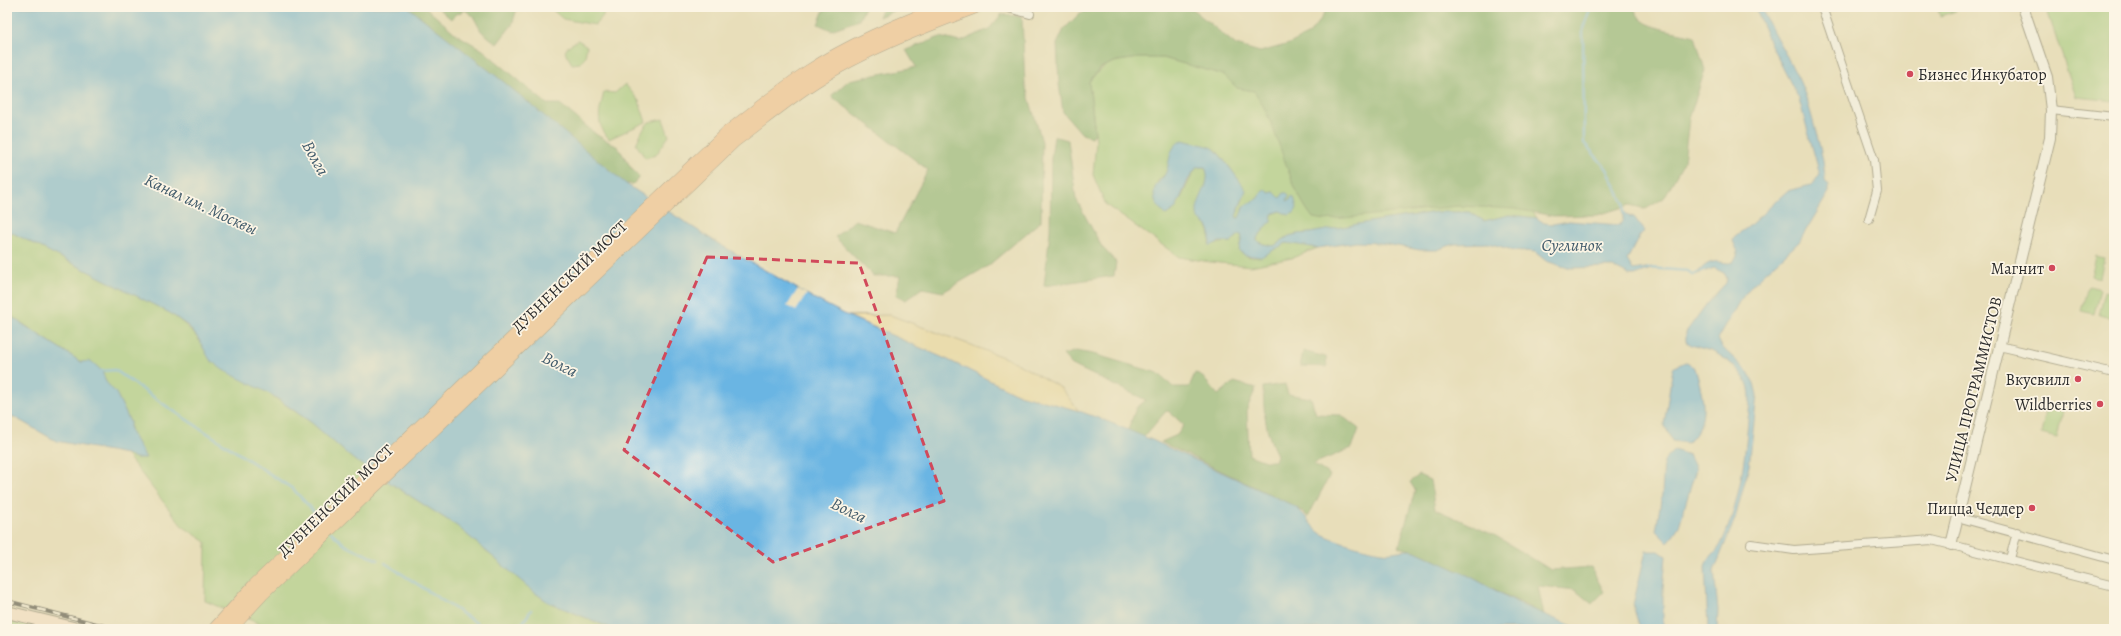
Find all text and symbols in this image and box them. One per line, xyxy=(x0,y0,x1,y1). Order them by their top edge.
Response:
place label: Бизнес Инкубатор xyxy=(1918,64,2047,86)
marker: Бизнес Инкубатор xyxy=(1905,69,1915,79)
water label: Волга xyxy=(297,137,335,180)
water label: Канал им. Москвы xyxy=(141,168,261,241)
street label: ДУБНЕНСКИЙ МОСТ xyxy=(507,215,633,338)
water label: Суглинок xyxy=(1542,234,1603,257)
place label: Магнит xyxy=(1991,258,2044,280)
marker: Магнит xyxy=(2047,263,2057,273)
street label: УЛИЦА ПРОГРАММИСТОВ xyxy=(1940,294,2008,484)
water label: Волга xyxy=(538,346,581,383)
place label: Вкусвилл xyxy=(2006,369,2070,391)
marker: Вкусвилл xyxy=(2073,374,2083,384)
place label: Wildberries xyxy=(2014,394,2092,416)
marker: Wildberries xyxy=(2095,399,2105,409)
street label: ДУБНЕНСКИЙ МОСТ xyxy=(273,439,399,562)
water label: Волга xyxy=(827,492,870,529)
place label: Пицца Чеддер xyxy=(1927,498,2024,520)
marker: Пицца Чеддер xyxy=(2027,503,2037,513)

